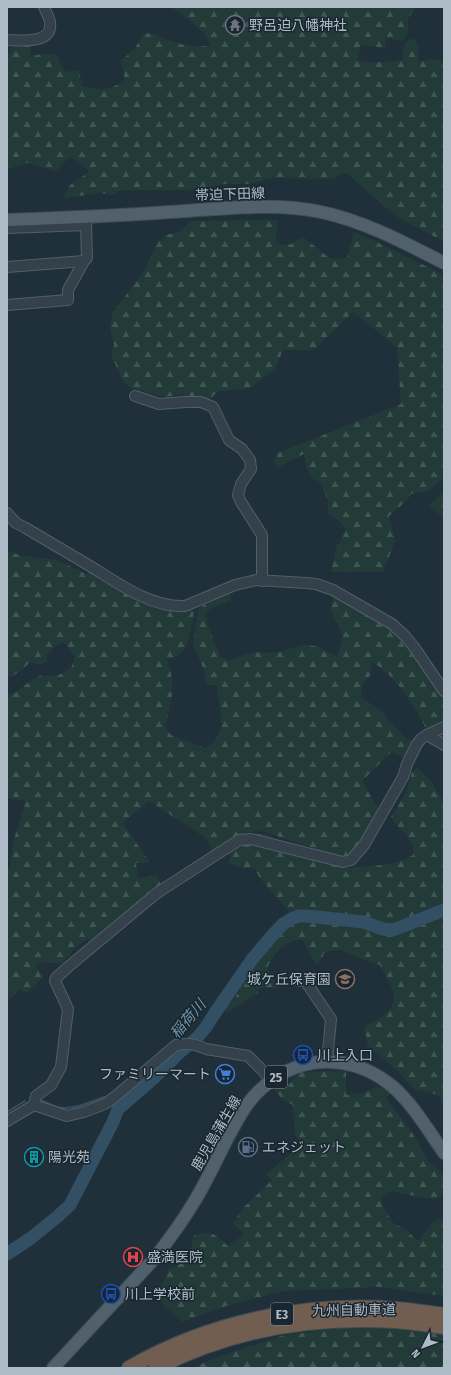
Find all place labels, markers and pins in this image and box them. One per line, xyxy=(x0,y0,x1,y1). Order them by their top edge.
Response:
temple icon: 野呂迫八幡神社 xyxy=(224,14,246,36)
place label: 野呂迫八幡神社 xyxy=(249,17,347,34)
school or university icon: 城ケ丘保育園 xyxy=(334,968,356,990)
place label: 城ケ丘保育園 xyxy=(247,971,331,988)
bus stop icon: 川上入口 xyxy=(292,1044,314,1066)
place label: 川上入口 xyxy=(317,1047,373,1064)
supermarket icon: ファミリーマート xyxy=(214,1063,236,1085)
place label: ファミリーマート xyxy=(99,1066,211,1083)
fuel station icon: エネジェット xyxy=(237,1136,259,1158)
place label: エネジェット xyxy=(262,1139,346,1156)
building icon: 陽光苑 xyxy=(23,1146,45,1168)
place label: 陽光苑 xyxy=(48,1149,90,1166)
hospital icon: 盛満医院 xyxy=(122,1246,144,1268)
place label: 盛満医院 xyxy=(147,1249,203,1266)
bus stop icon: 川上学校前 xyxy=(100,1283,122,1305)
place label: 川上学校前 xyxy=(125,1286,195,1303)

